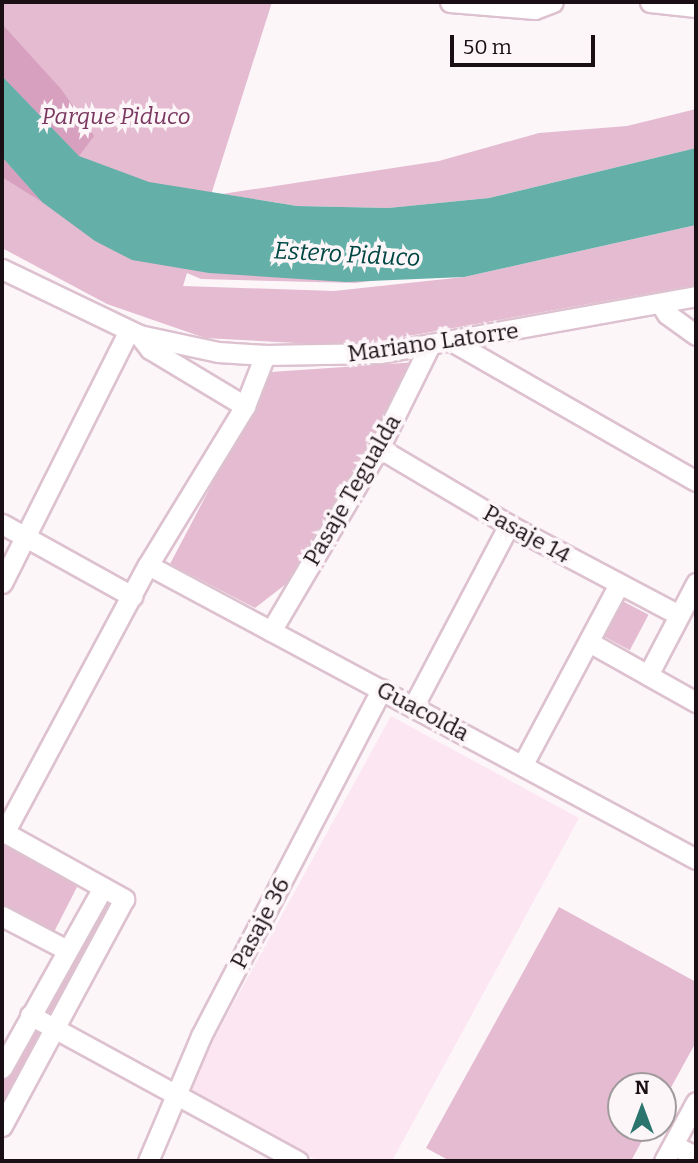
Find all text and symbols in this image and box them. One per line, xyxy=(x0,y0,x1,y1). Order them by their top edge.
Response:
scale bar xyxy=(453,21,598,65)
text: 50 m xyxy=(463,34,512,60)
park label: Parque Piduco xyxy=(42,102,190,130)
water label: Estero Piduco xyxy=(273,237,421,273)
street label: Mariano Latorre xyxy=(346,316,520,368)
street label: Pasaje Tegualda xyxy=(298,410,406,570)
street label: Pasaje 14 xyxy=(479,499,575,569)
street label: Guacolda xyxy=(372,675,474,747)
street label: Pasaje 36 xyxy=(225,873,295,973)
north arrow xyxy=(607,1072,677,1142)
text: N xyxy=(635,1076,649,1099)

